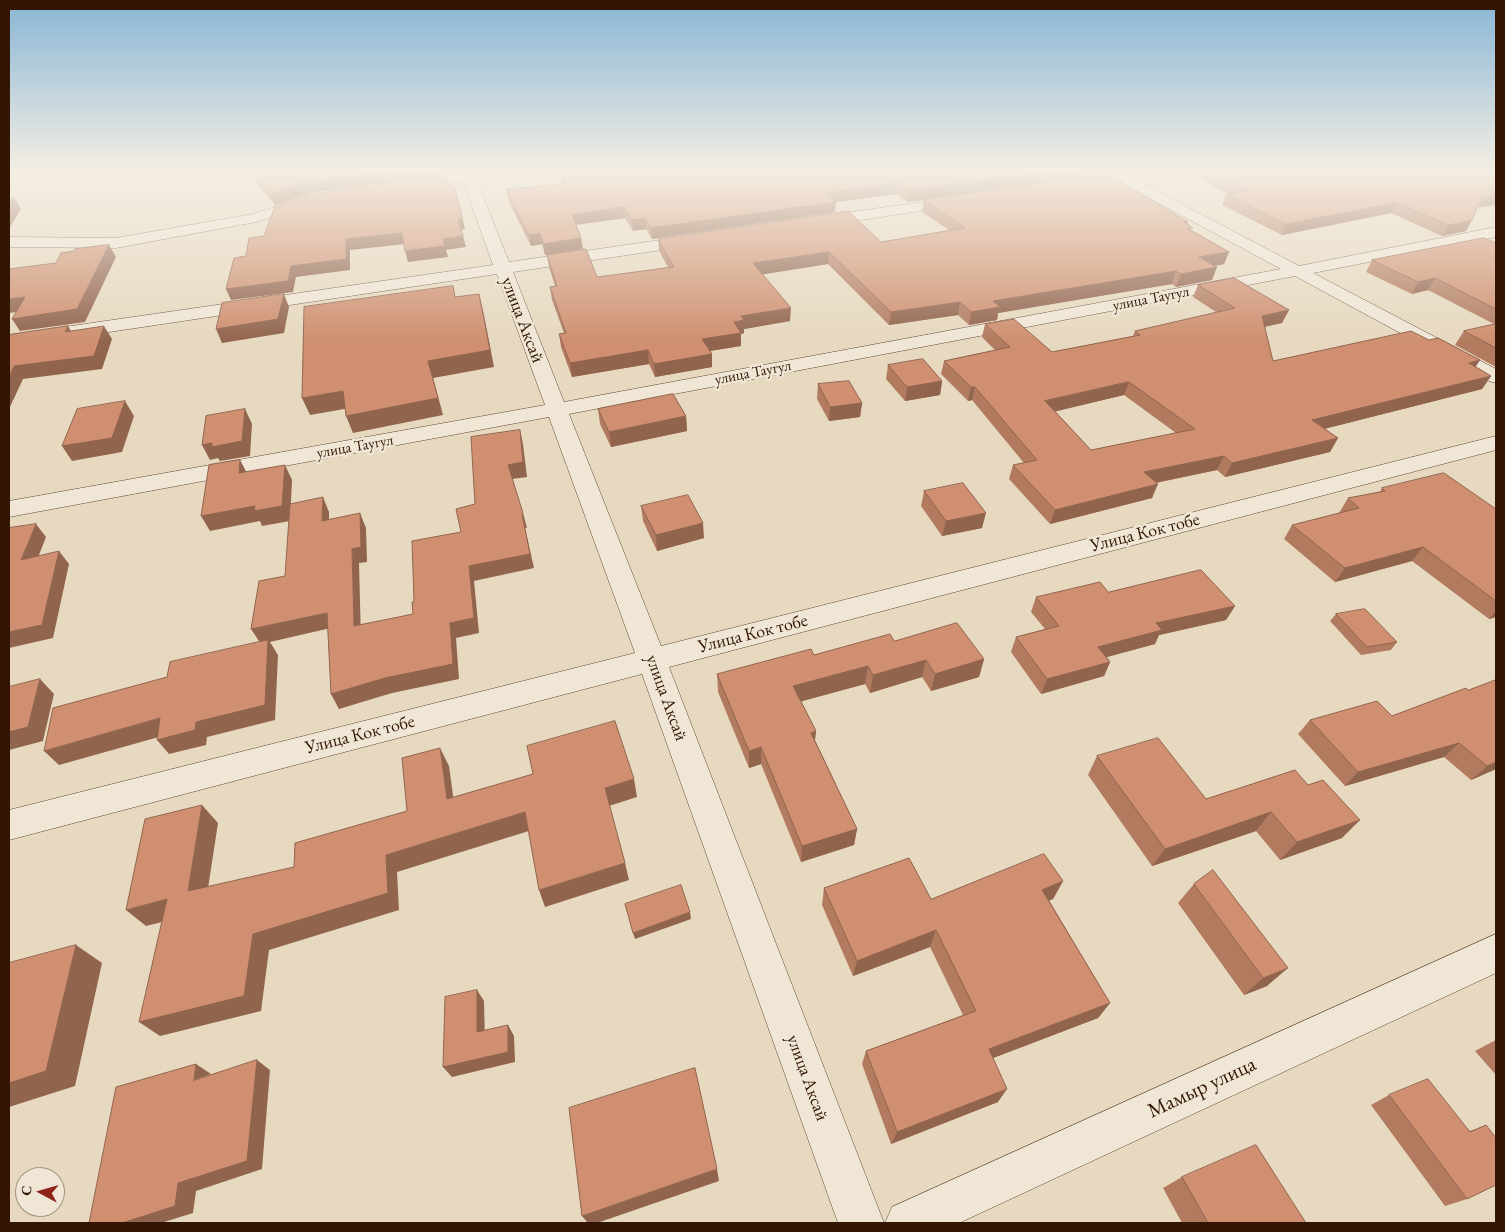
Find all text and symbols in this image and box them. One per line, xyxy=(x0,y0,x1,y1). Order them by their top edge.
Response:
street label: улица Аксай xyxy=(496,274,548,366)
street label: улица Таугул xyxy=(1111,283,1191,315)
street label: улица Таугул xyxy=(713,357,793,389)
street label: улица Таугул xyxy=(315,431,395,463)
street label: Улица Кок тобе xyxy=(1088,509,1202,557)
street label: Улица Кок тобе xyxy=(696,610,810,658)
street label: улица Аксай xyxy=(640,652,692,744)
street label: Улица Кок тобе xyxy=(303,711,417,759)
street label: улица Аксай xyxy=(781,1032,833,1124)
street label: Мамыр улица xyxy=(1144,1052,1260,1124)
north arrow xyxy=(15,1167,65,1217)
text: С xyxy=(17,1185,36,1196)

